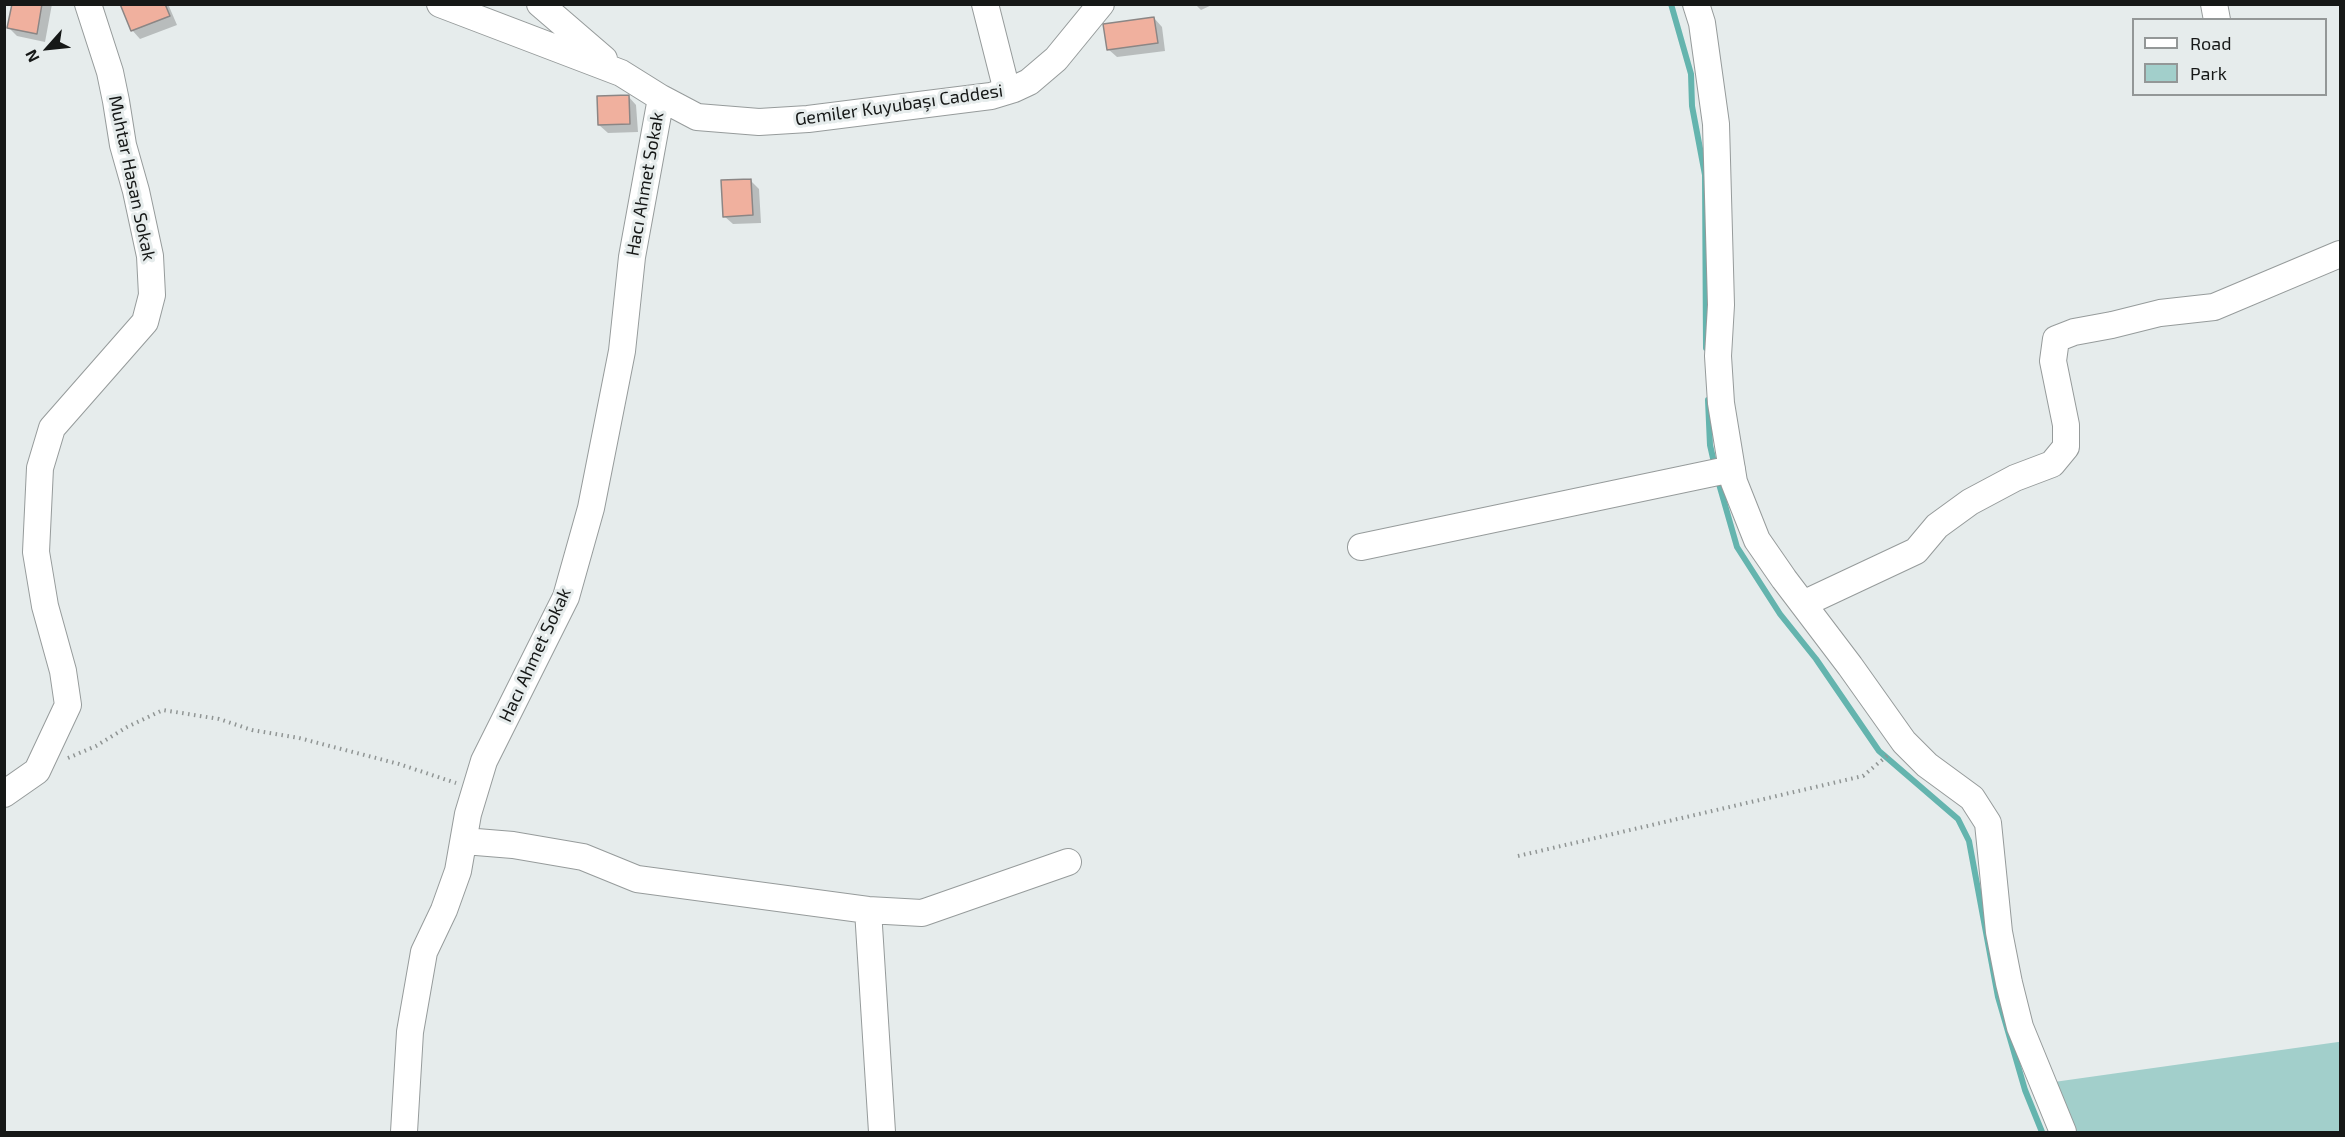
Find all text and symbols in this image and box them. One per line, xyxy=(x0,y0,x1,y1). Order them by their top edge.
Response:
north arrow xyxy=(18,18,78,78)
legend xyxy=(2132,18,2327,96)
text: Road xyxy=(2190,32,2231,54)
text: N xyxy=(20,47,43,66)
text: Park xyxy=(2190,62,2227,84)
street label: Gemiler Kuyubaşı Caddesi xyxy=(794,80,1004,130)
street label: Muhtar Hasan Sokak xyxy=(104,93,160,263)
street label: Hacı Ahmet Sokak xyxy=(622,110,668,258)
street label: Hacı Ahmet Sokak xyxy=(494,584,576,726)

